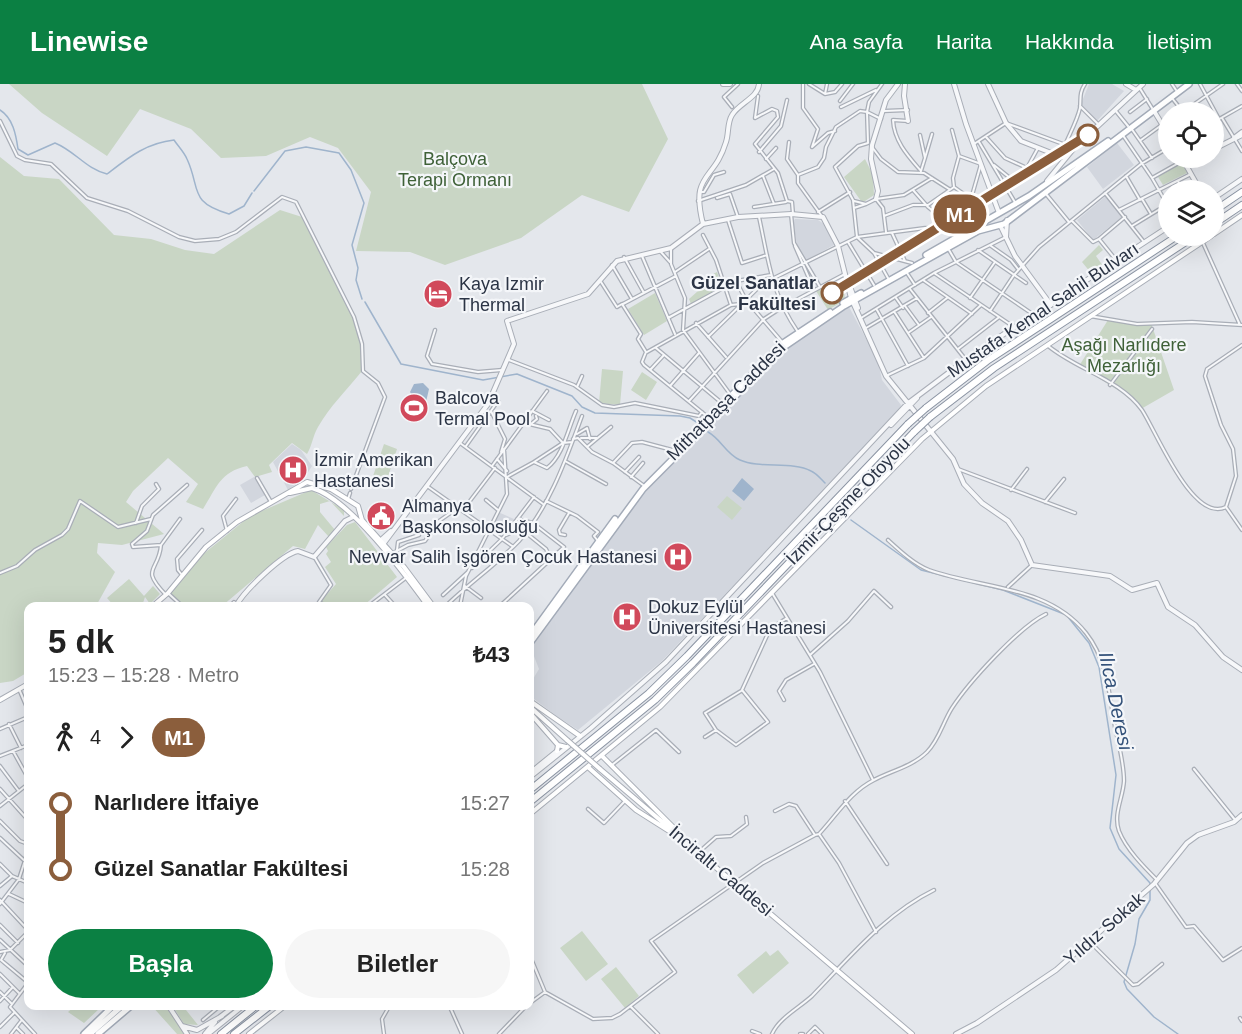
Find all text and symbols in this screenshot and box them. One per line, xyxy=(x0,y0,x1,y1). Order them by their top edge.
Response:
text: Linewise xyxy=(30,26,148,57)
text: Ana sayfa xyxy=(810,30,903,53)
text: Harita xyxy=(936,30,992,53)
text: Hakkında xyxy=(1025,30,1114,53)
text: İletişim xyxy=(1147,30,1212,53)
map controls xyxy=(1158,102,1224,246)
button: locate xyxy=(1158,102,1224,168)
unlabelled marker xyxy=(1077,124,1099,146)
park label: Balçova Terapi Ormanı xyxy=(398,149,512,190)
button: layers xyxy=(1158,180,1224,246)
line badge: M1 xyxy=(933,194,987,234)
text: M1 xyxy=(945,203,975,226)
street label: Mustafa Kemal Sahil Bulvarı xyxy=(944,238,1142,382)
place label: Güzel Sanatlar Fakültesi xyxy=(691,273,816,314)
place label: Kaya Izmir Thermal xyxy=(459,274,544,315)
hotel icon: Kaya Izmir Thermal xyxy=(422,278,454,310)
marker: Güzel Sanatlar Fakültesi xyxy=(821,282,843,304)
park label: Aşağı Narlıdere Mezarlığı xyxy=(1061,335,1187,376)
street label: Mithatpaşa Caddesi xyxy=(663,338,789,464)
place label: Balcova Termal Pool xyxy=(435,388,530,429)
sports icon: Balcova Termal Pool xyxy=(398,392,430,424)
street label: İzmir-Çeşme Otoyolu xyxy=(782,433,914,569)
place label: İzmir Amerikan Hastanesi xyxy=(314,450,433,491)
hospital icon: İzmir Amerikan Hastanesi xyxy=(277,454,309,486)
place label: Almanya Başkonsolosluğu xyxy=(402,496,538,537)
public building icon: Almanya Başkonsolosluğu xyxy=(365,500,397,532)
hospital icon: Nevvar Salih İşgören Çocuk Hastanesi xyxy=(662,541,694,573)
place label: Nevvar Salih İşgören Çocuk Hastanesi xyxy=(349,547,657,567)
place label: Dokuz Eylül Üniversitesi Hastanesi xyxy=(648,597,826,638)
hospital icon: Dokuz Eylül Üniversitesi Hastanesi xyxy=(611,601,643,633)
text: 5 dk xyxy=(48,623,114,660)
text: ₺43 xyxy=(473,642,510,667)
water label: Ilıca Deresi xyxy=(1095,650,1137,753)
text: 15:23 – 15:28 · Metro xyxy=(48,664,239,686)
icon: walk xyxy=(48,721,81,754)
icon: forward xyxy=(110,721,143,754)
text: 4 xyxy=(90,726,101,748)
text: M1 xyxy=(164,726,193,749)
text: Narlıdere İtfaiye xyxy=(94,790,259,815)
text: 15:27 xyxy=(460,792,510,814)
street label: İnciraltı Caddesi xyxy=(665,822,777,920)
text: Güzel Sanatlar Fakültesi xyxy=(94,856,348,881)
text: 15:28 xyxy=(460,858,510,880)
street label: Yıldız Sokak xyxy=(1060,888,1149,969)
button: Başla xyxy=(48,929,273,998)
button: Biletler xyxy=(285,929,510,998)

